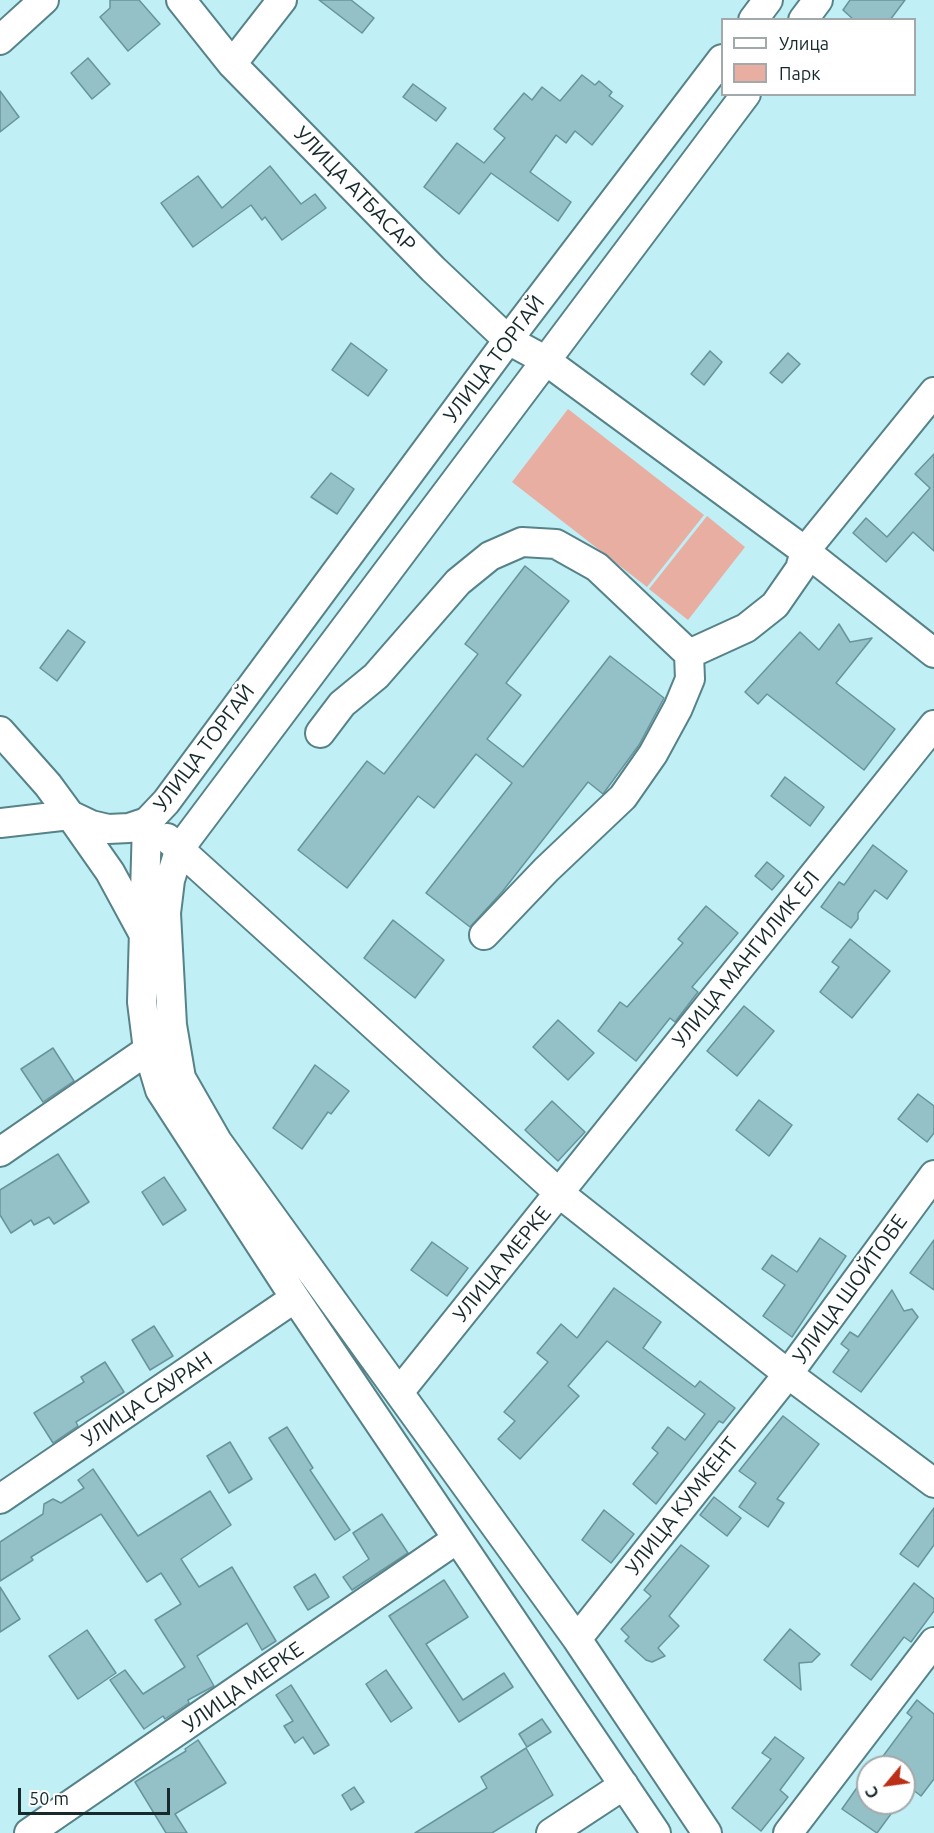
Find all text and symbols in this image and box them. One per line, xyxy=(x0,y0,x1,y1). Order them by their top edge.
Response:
legend xyxy=(721,18,916,96)
text: Улица xyxy=(779,33,829,53)
text: Парк xyxy=(779,63,820,83)
street label: УЛИЦА АТБАСАР xyxy=(289,121,421,257)
street label: УЛИЦА ТОРГАЙ xyxy=(438,291,550,427)
street label: УЛИЦА ТОРГАЙ xyxy=(148,680,260,816)
street label: УЛИЦА МАНГИЛИК ЕЛ xyxy=(667,866,825,1052)
street label: УЛИЦА МЕРКЕ xyxy=(448,1201,556,1327)
street label: УЛИЦА ШОЙТОБЕ xyxy=(787,1210,913,1368)
street label: УЛИЦА САУРАН xyxy=(77,1346,217,1452)
street label: УЛИЦА КУМКЕНТ xyxy=(620,1432,744,1580)
street label: УЛИЦА МЕРКЕ xyxy=(178,1636,308,1738)
north arrow xyxy=(856,1755,916,1815)
scale bar xyxy=(21,1776,172,1814)
text: С xyxy=(862,1784,882,1802)
text: 50 m xyxy=(29,1788,69,1808)

